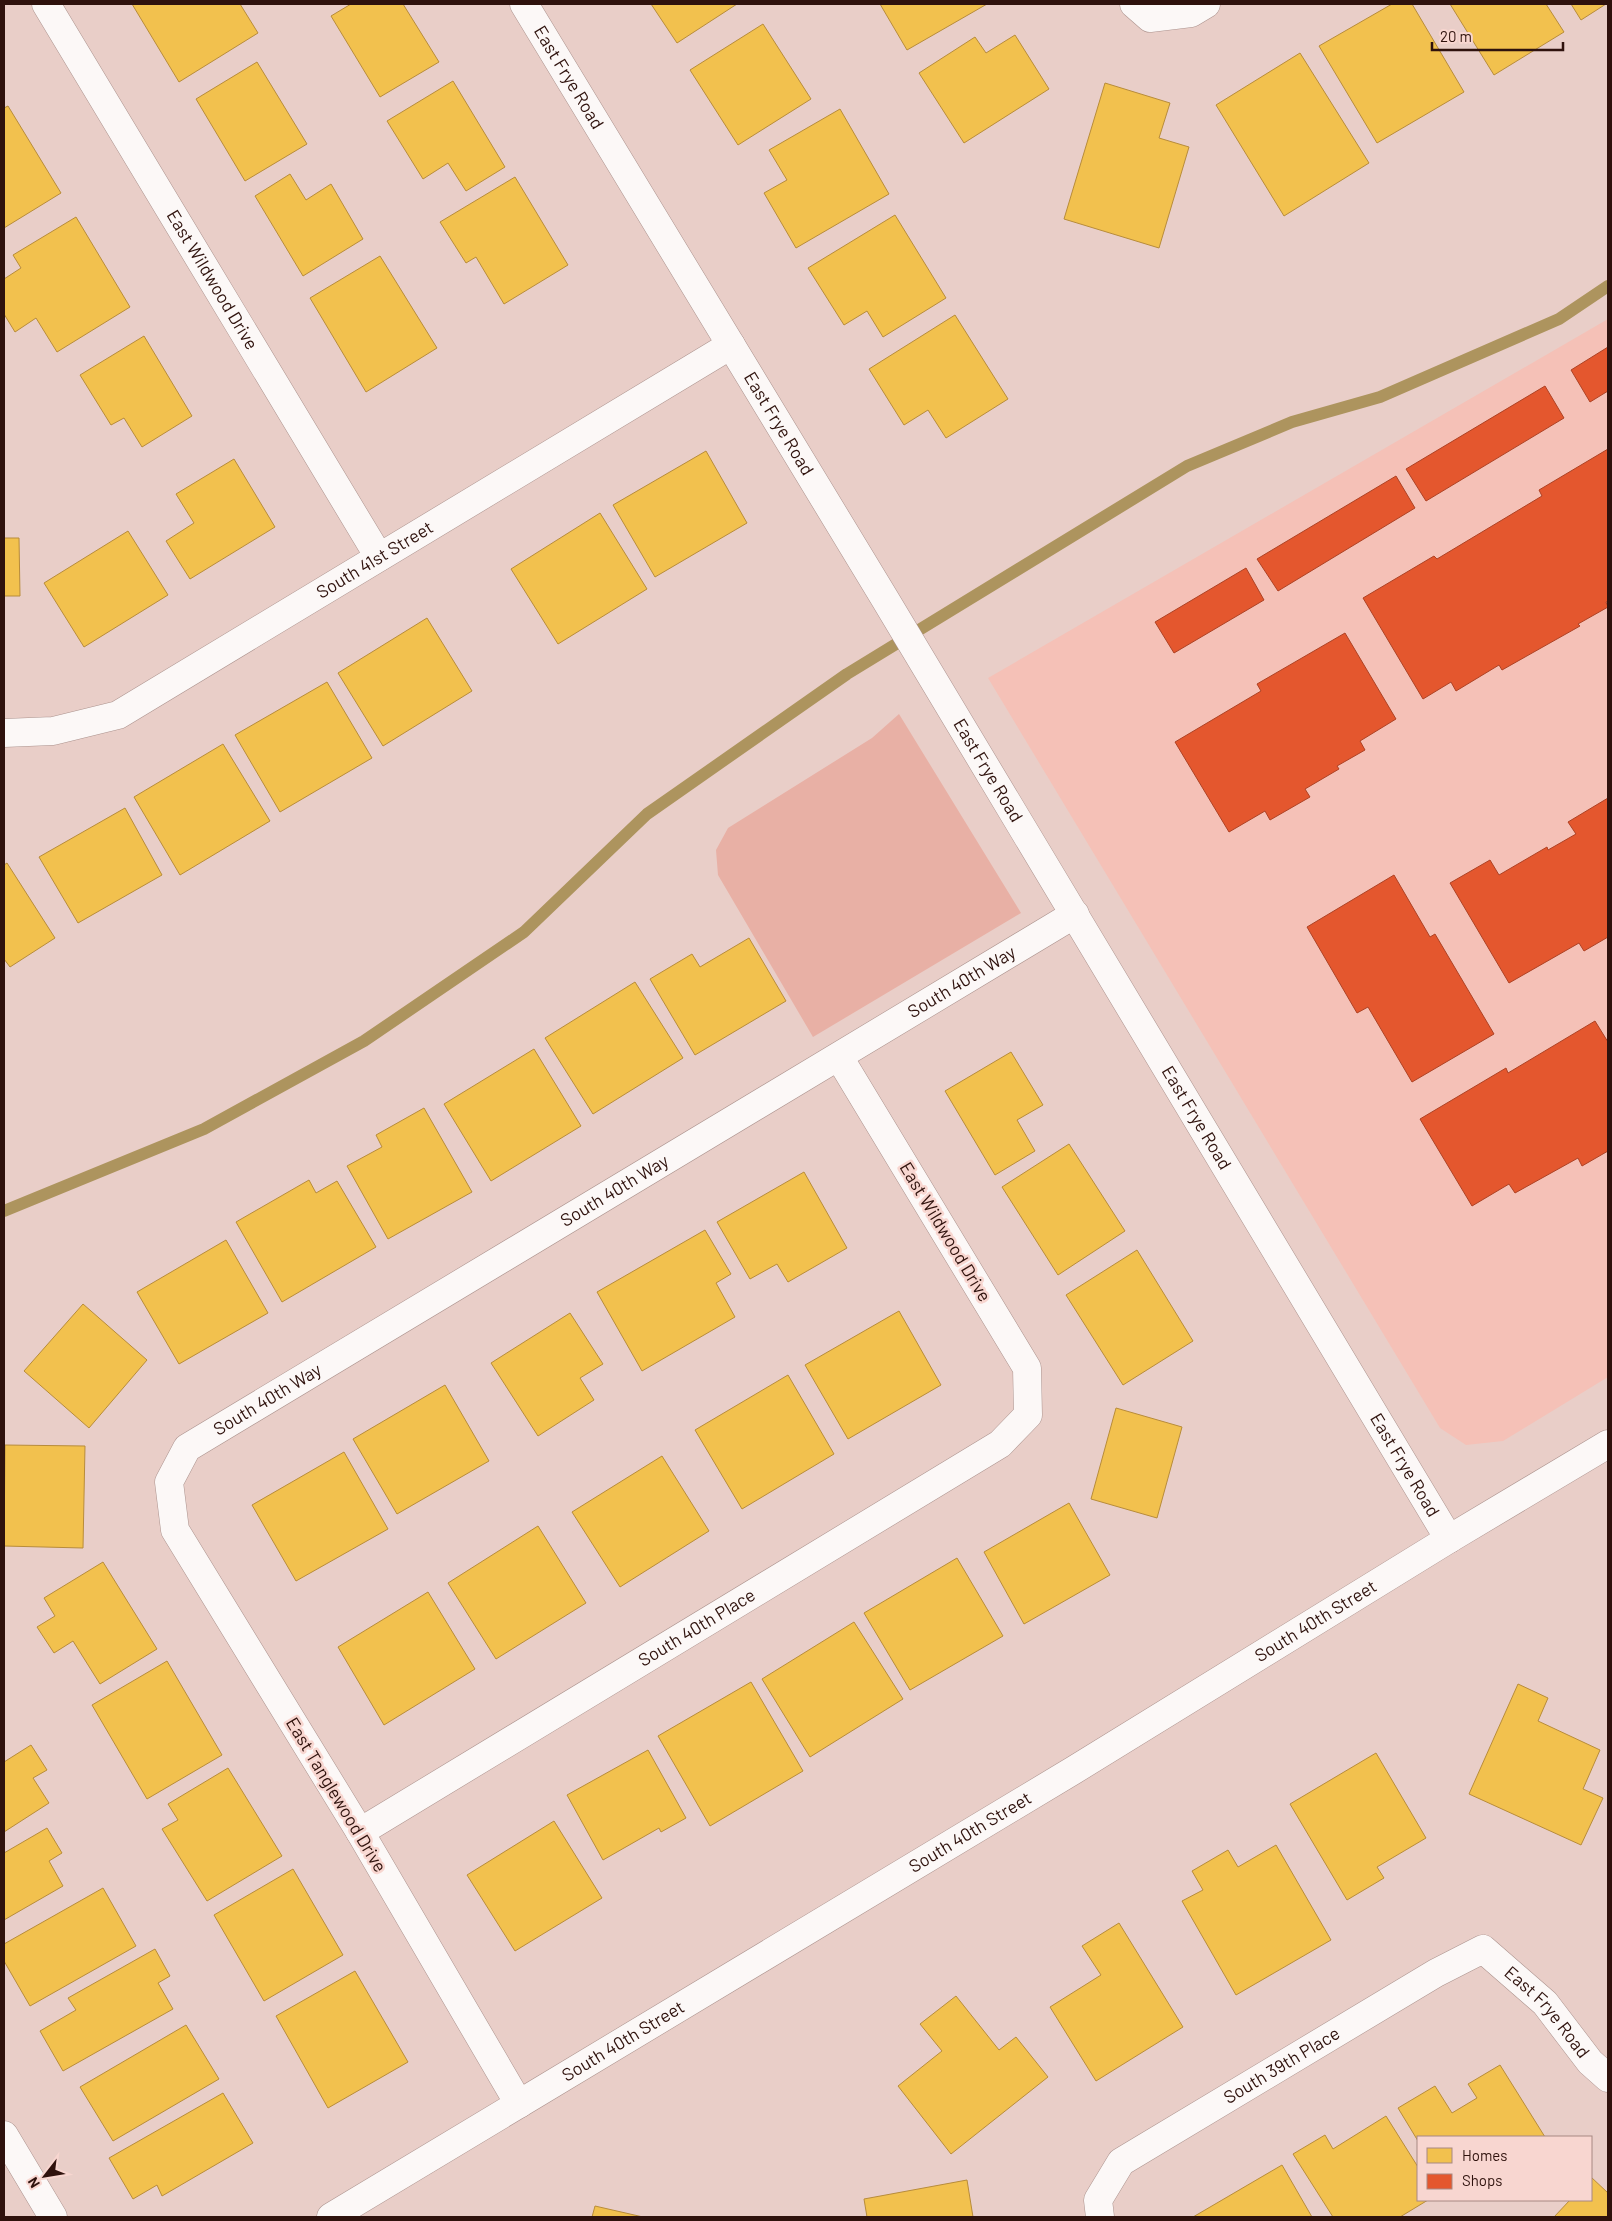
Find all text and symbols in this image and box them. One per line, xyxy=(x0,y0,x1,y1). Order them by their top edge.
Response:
scale bar xyxy=(1432,20,1563,52)
street label: East Frye Road xyxy=(530,21,609,133)
text: 20 m xyxy=(1440,27,1472,45)
street label: East Wildwood Drive xyxy=(162,205,263,353)
street label: East Frye Road xyxy=(740,368,819,479)
street label: South 41st Street xyxy=(312,515,437,603)
street label: East Frye Road xyxy=(949,714,1028,826)
street label: South 40th Way xyxy=(903,940,1019,1022)
street label: East Frye Road xyxy=(1158,1061,1237,1173)
street label: South 40th Way xyxy=(556,1149,672,1231)
street label: East Wildwood Drive xyxy=(895,1158,996,1305)
street label: South 40th Way xyxy=(209,1358,325,1440)
street label: East Frye Road xyxy=(1366,1409,1445,1520)
street label: South 40th Street xyxy=(1250,1574,1380,1666)
street label: South 40th Place xyxy=(634,1583,759,1671)
street label: East Tanglewood Drive xyxy=(282,1713,392,1876)
street label: South 40th Street xyxy=(904,1786,1035,1877)
street label: East Frye Road xyxy=(1500,1961,1595,2062)
street label: South 40th Street xyxy=(557,1995,688,2086)
street label: South 39th Place xyxy=(1219,2021,1343,2108)
legend xyxy=(1417,2136,1592,2201)
text: Homes xyxy=(1462,2146,1507,2164)
north arrow xyxy=(20,2151,70,2201)
text: Shops xyxy=(1462,2171,1502,2189)
text: N xyxy=(24,2175,43,2191)

